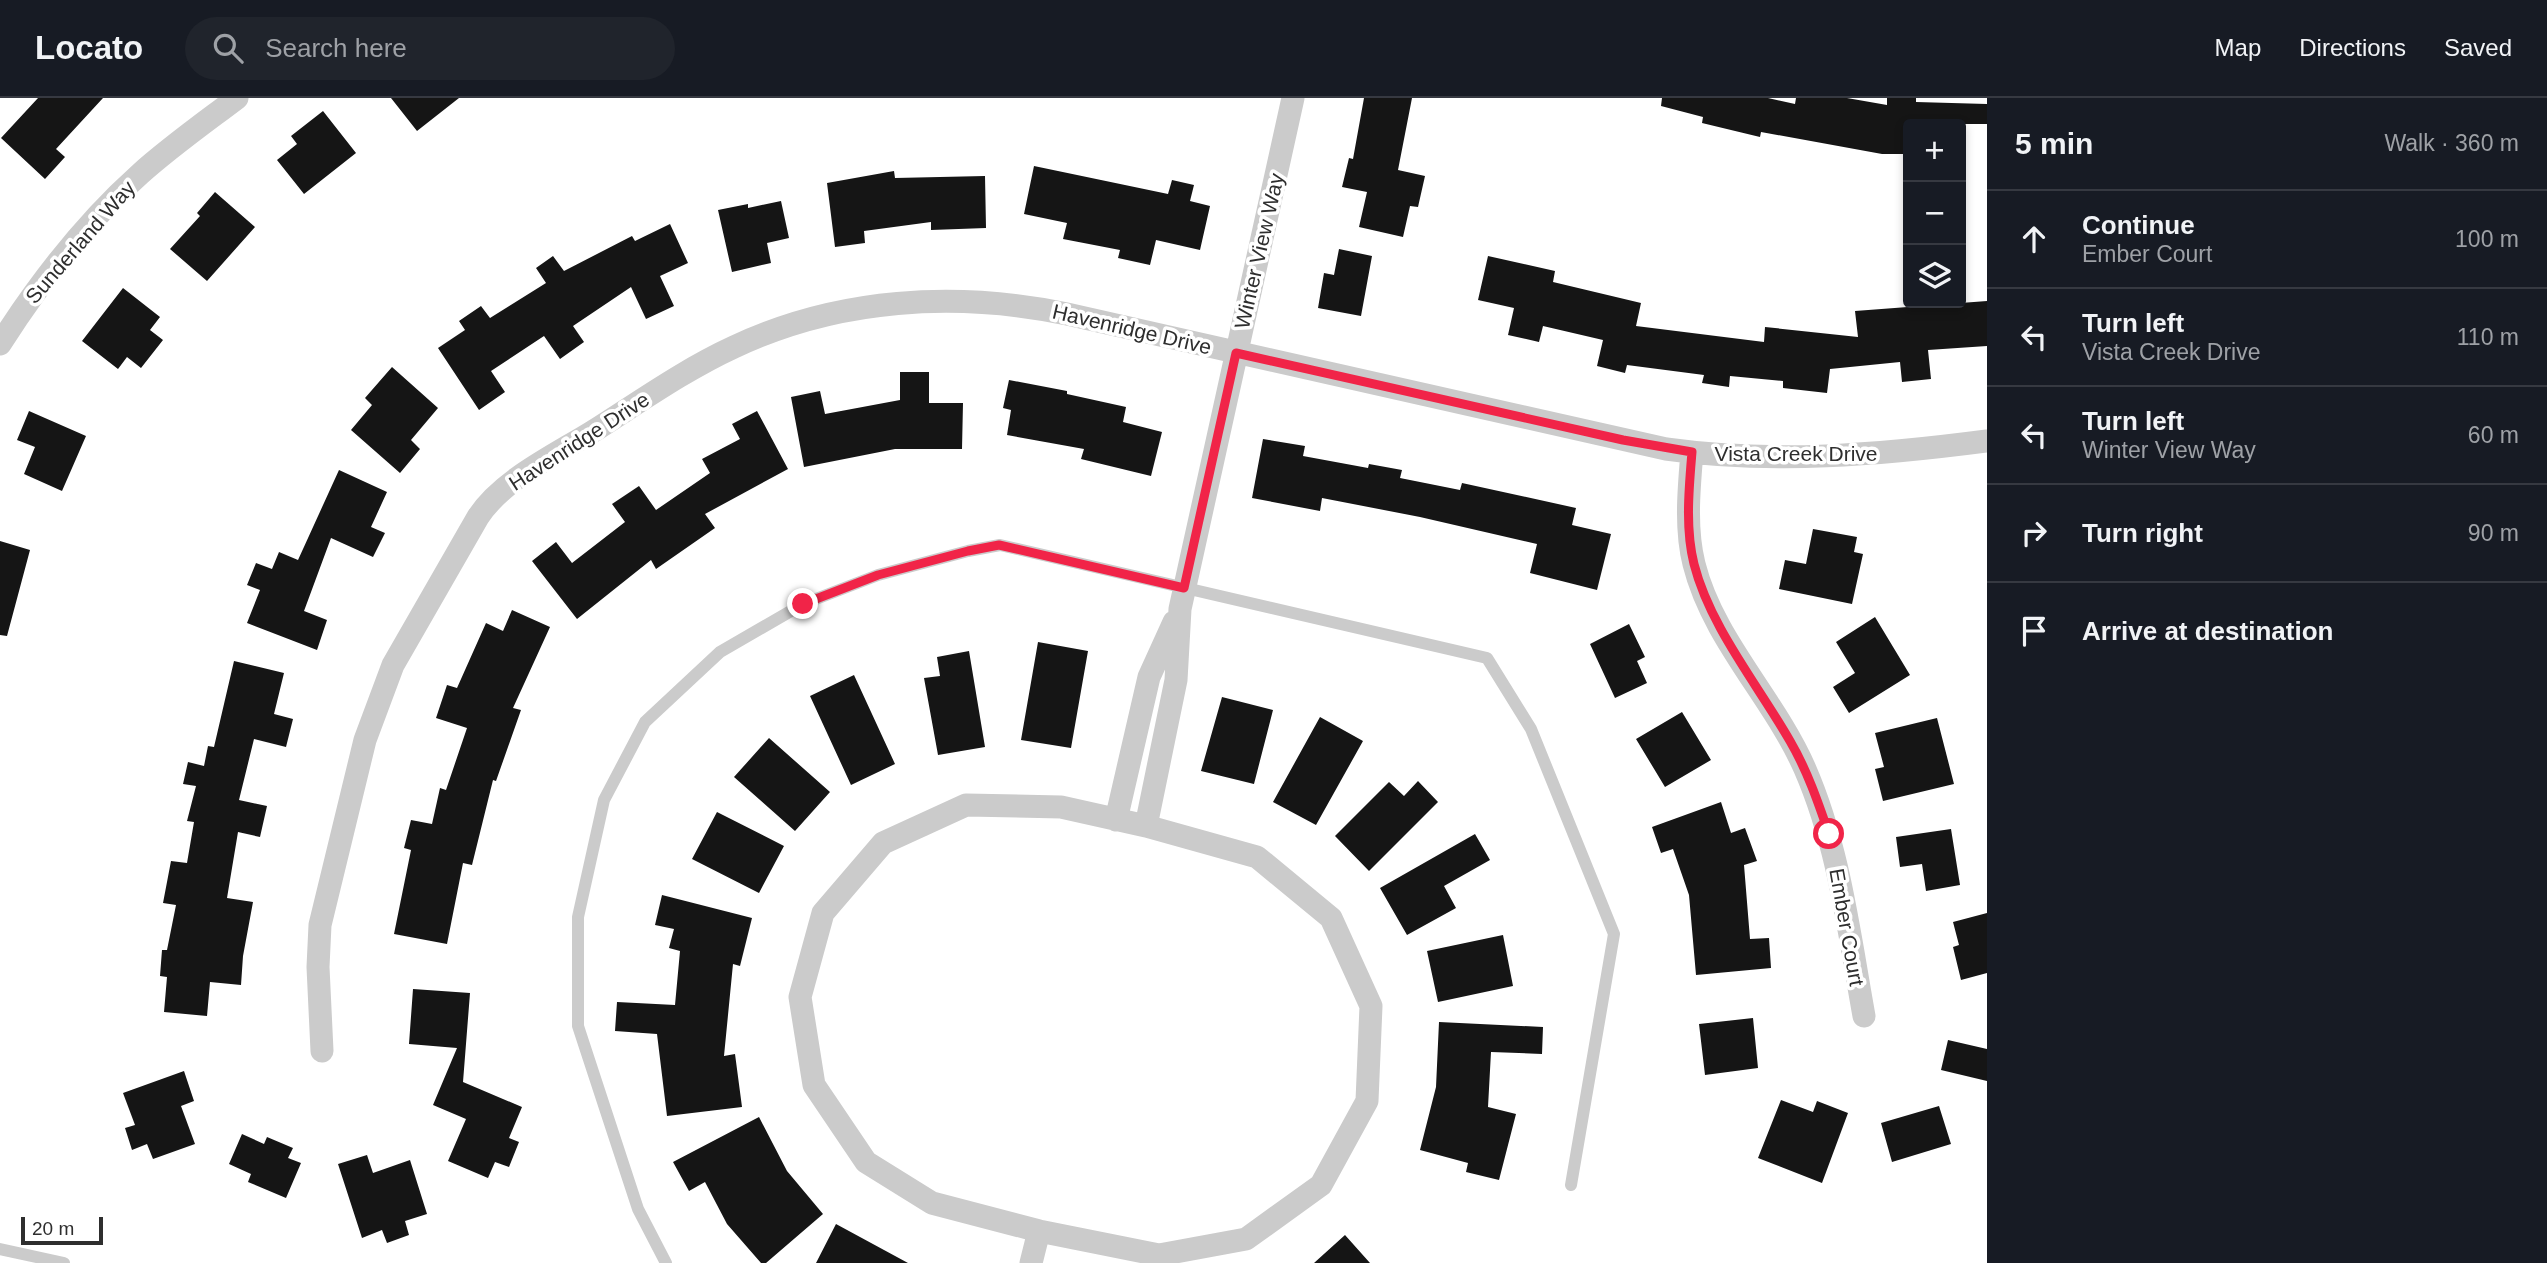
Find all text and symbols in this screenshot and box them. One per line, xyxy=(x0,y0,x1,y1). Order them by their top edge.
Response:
search box xyxy=(185,17,675,80)
text: Locato xyxy=(35,29,143,66)
icon: search xyxy=(209,29,247,67)
text: Search here xyxy=(265,33,407,63)
text: Map xyxy=(2215,34,2261,61)
text: Directions xyxy=(2299,34,2406,61)
text: Saved xyxy=(2444,34,2512,61)
map controls xyxy=(1903,119,1966,308)
button: + xyxy=(1903,119,1966,182)
text: 5 min xyxy=(2015,127,2093,160)
text: Walk · 360 m xyxy=(2384,130,2519,156)
street label: Winter View Way xyxy=(1230,171,1288,331)
street label: Sunderland Way xyxy=(21,176,140,308)
button: − xyxy=(1903,182,1966,245)
text: Continue xyxy=(2082,210,2195,240)
icon: ahead xyxy=(2015,220,2053,258)
text: 100 m xyxy=(2455,226,2519,252)
text: Ember Court xyxy=(2082,241,2212,267)
button: layers xyxy=(1903,245,1966,308)
street label: Havenridge Drive xyxy=(1050,300,1214,358)
text: Turn left xyxy=(2082,308,2184,338)
icon: left xyxy=(2015,318,2053,356)
text: 110 m xyxy=(2457,324,2519,350)
text: Vista Creek Drive xyxy=(2082,339,2261,365)
street label: Havenridge Drive xyxy=(505,387,653,495)
text: Turn left xyxy=(2082,406,2184,436)
icon: left xyxy=(2015,416,2053,454)
text: 60 m xyxy=(2468,422,2519,448)
text: Winter View Way xyxy=(2082,437,2256,463)
street label: Vista Creek Drive xyxy=(1715,442,1878,465)
icon: right xyxy=(2015,514,2053,552)
text: Turn right xyxy=(2082,518,2203,548)
text: 90 m xyxy=(2468,520,2519,546)
route end xyxy=(787,588,818,619)
icon: arrive xyxy=(2015,612,2053,650)
text: Arrive at destination xyxy=(2082,616,2333,646)
route start xyxy=(1813,818,1844,849)
street label: Ember Court xyxy=(1825,866,1869,988)
scale bar xyxy=(21,1214,103,1246)
text: 20 m xyxy=(32,1218,74,1239)

